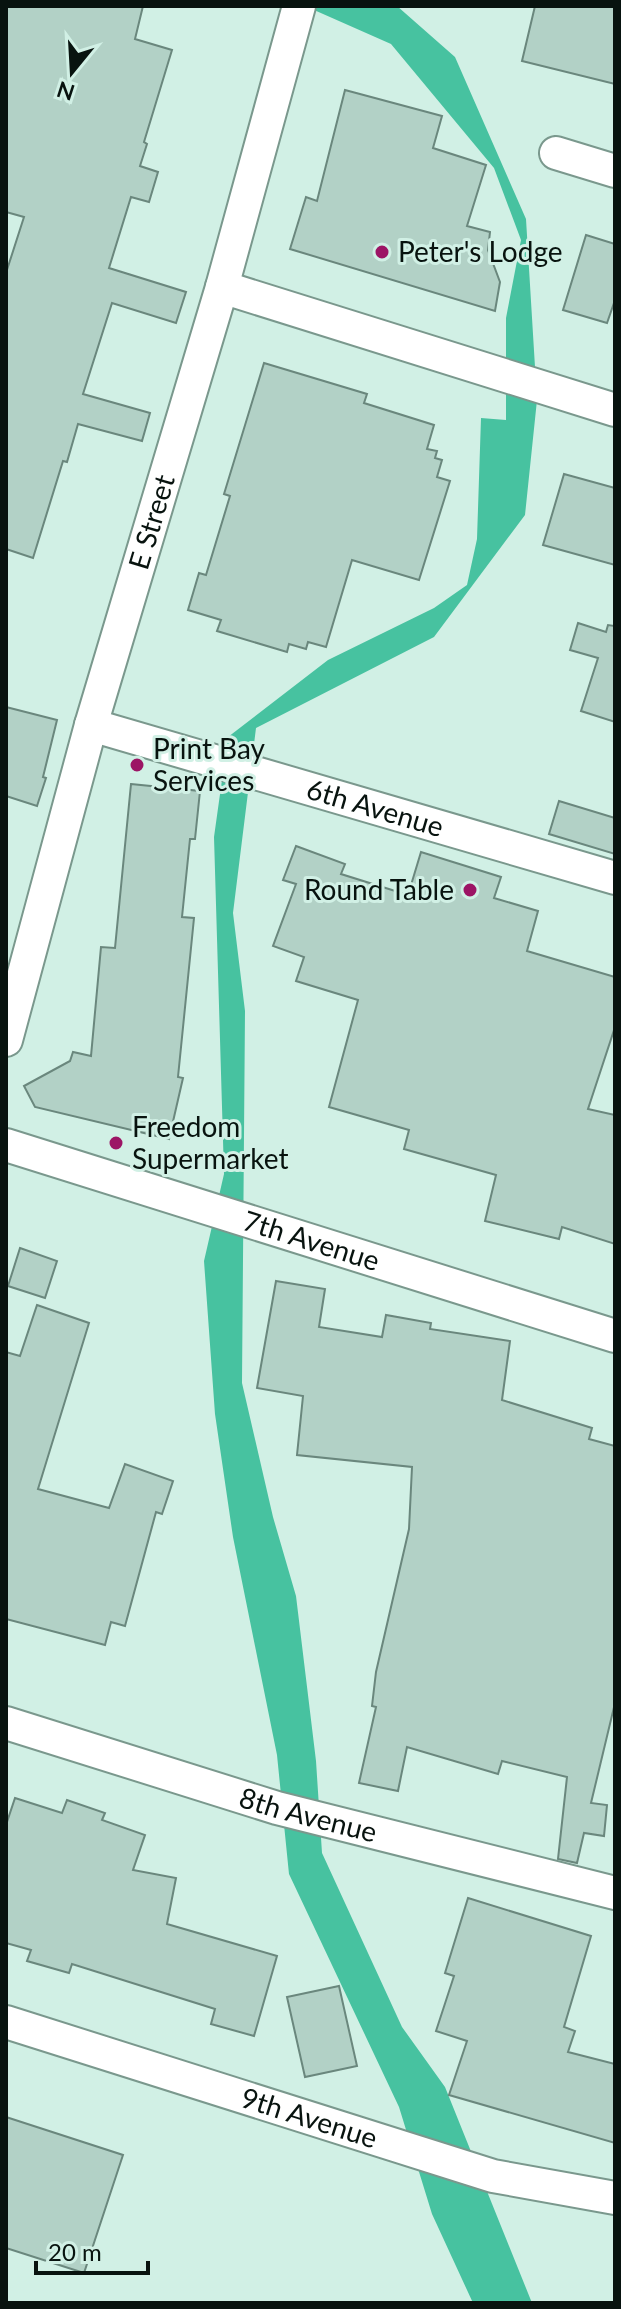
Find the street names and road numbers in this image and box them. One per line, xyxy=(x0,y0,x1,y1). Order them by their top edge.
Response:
street label: E Street xyxy=(121,470,181,573)
street label: 6th Avenue xyxy=(303,771,448,843)
street label: 7th Avenue xyxy=(239,1203,384,1277)
street label: 8th Avenue xyxy=(236,1779,381,1848)
street label: 9th Avenue xyxy=(237,2079,382,2154)

